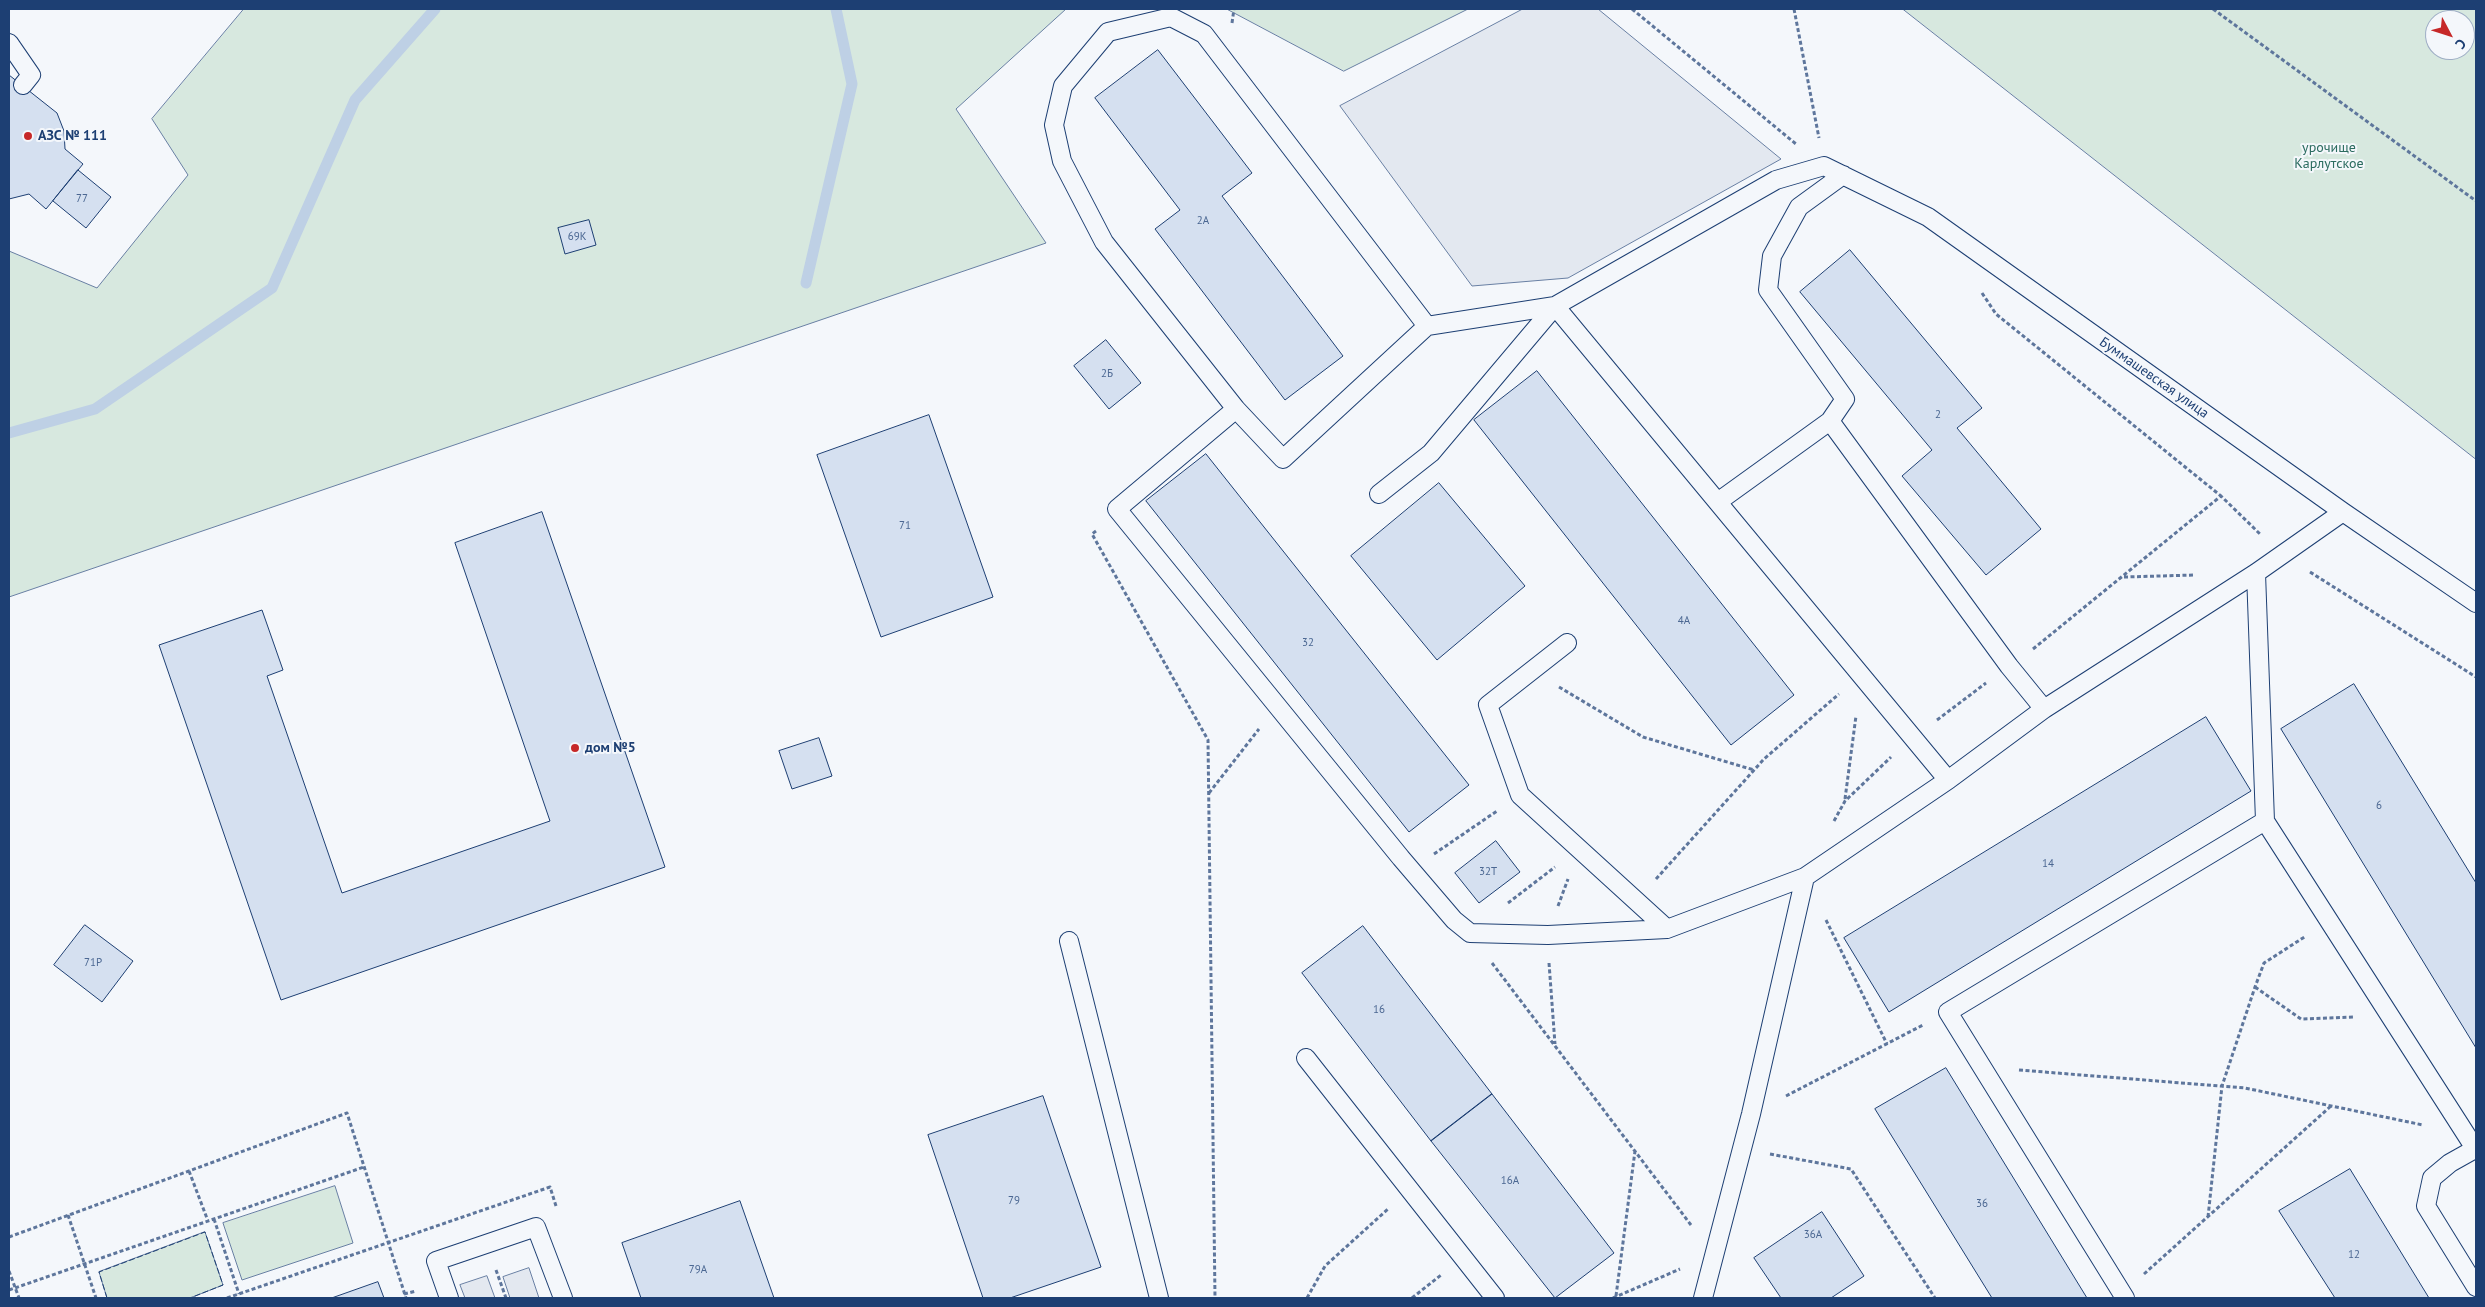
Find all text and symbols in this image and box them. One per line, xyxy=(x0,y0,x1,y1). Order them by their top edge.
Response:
north arrow xyxy=(2425,10,2475,60)
text: С xyxy=(2451,35,2470,53)
place label: АЗС № 111 xyxy=(38,128,107,144)
marker: АЗС № 111 xyxy=(22,130,34,142)
park label: урочище Карлутское xyxy=(2294,140,2364,172)
house number: 77 xyxy=(76,192,88,206)
house number: 2А xyxy=(1197,214,1209,228)
house number: 69К xyxy=(568,230,586,244)
street label: Буммашевская улица xyxy=(2096,334,2212,422)
house number: 2Б xyxy=(1101,367,1113,381)
house number: 2 xyxy=(1935,408,1941,422)
house number: 71 xyxy=(899,519,911,533)
house number: 4А xyxy=(1678,614,1690,628)
house number: 32 xyxy=(1302,636,1314,650)
place label: дом №5 xyxy=(585,740,636,756)
marker: дом №5 xyxy=(569,742,581,754)
house number: 6 xyxy=(2376,799,2382,813)
house number: 14 xyxy=(2042,857,2054,871)
house number: 32Т xyxy=(1479,865,1497,879)
house number: 71Р xyxy=(84,956,102,970)
house number: 16 xyxy=(1373,1003,1385,1017)
house number: 16А xyxy=(1501,1174,1519,1188)
house number: 79 xyxy=(1008,1194,1020,1208)
house number: 36 xyxy=(1976,1197,1988,1211)
house number: 36А xyxy=(1804,1228,1822,1242)
house number: 12 xyxy=(2348,1248,2360,1262)
house number: 79А xyxy=(689,1263,707,1277)

